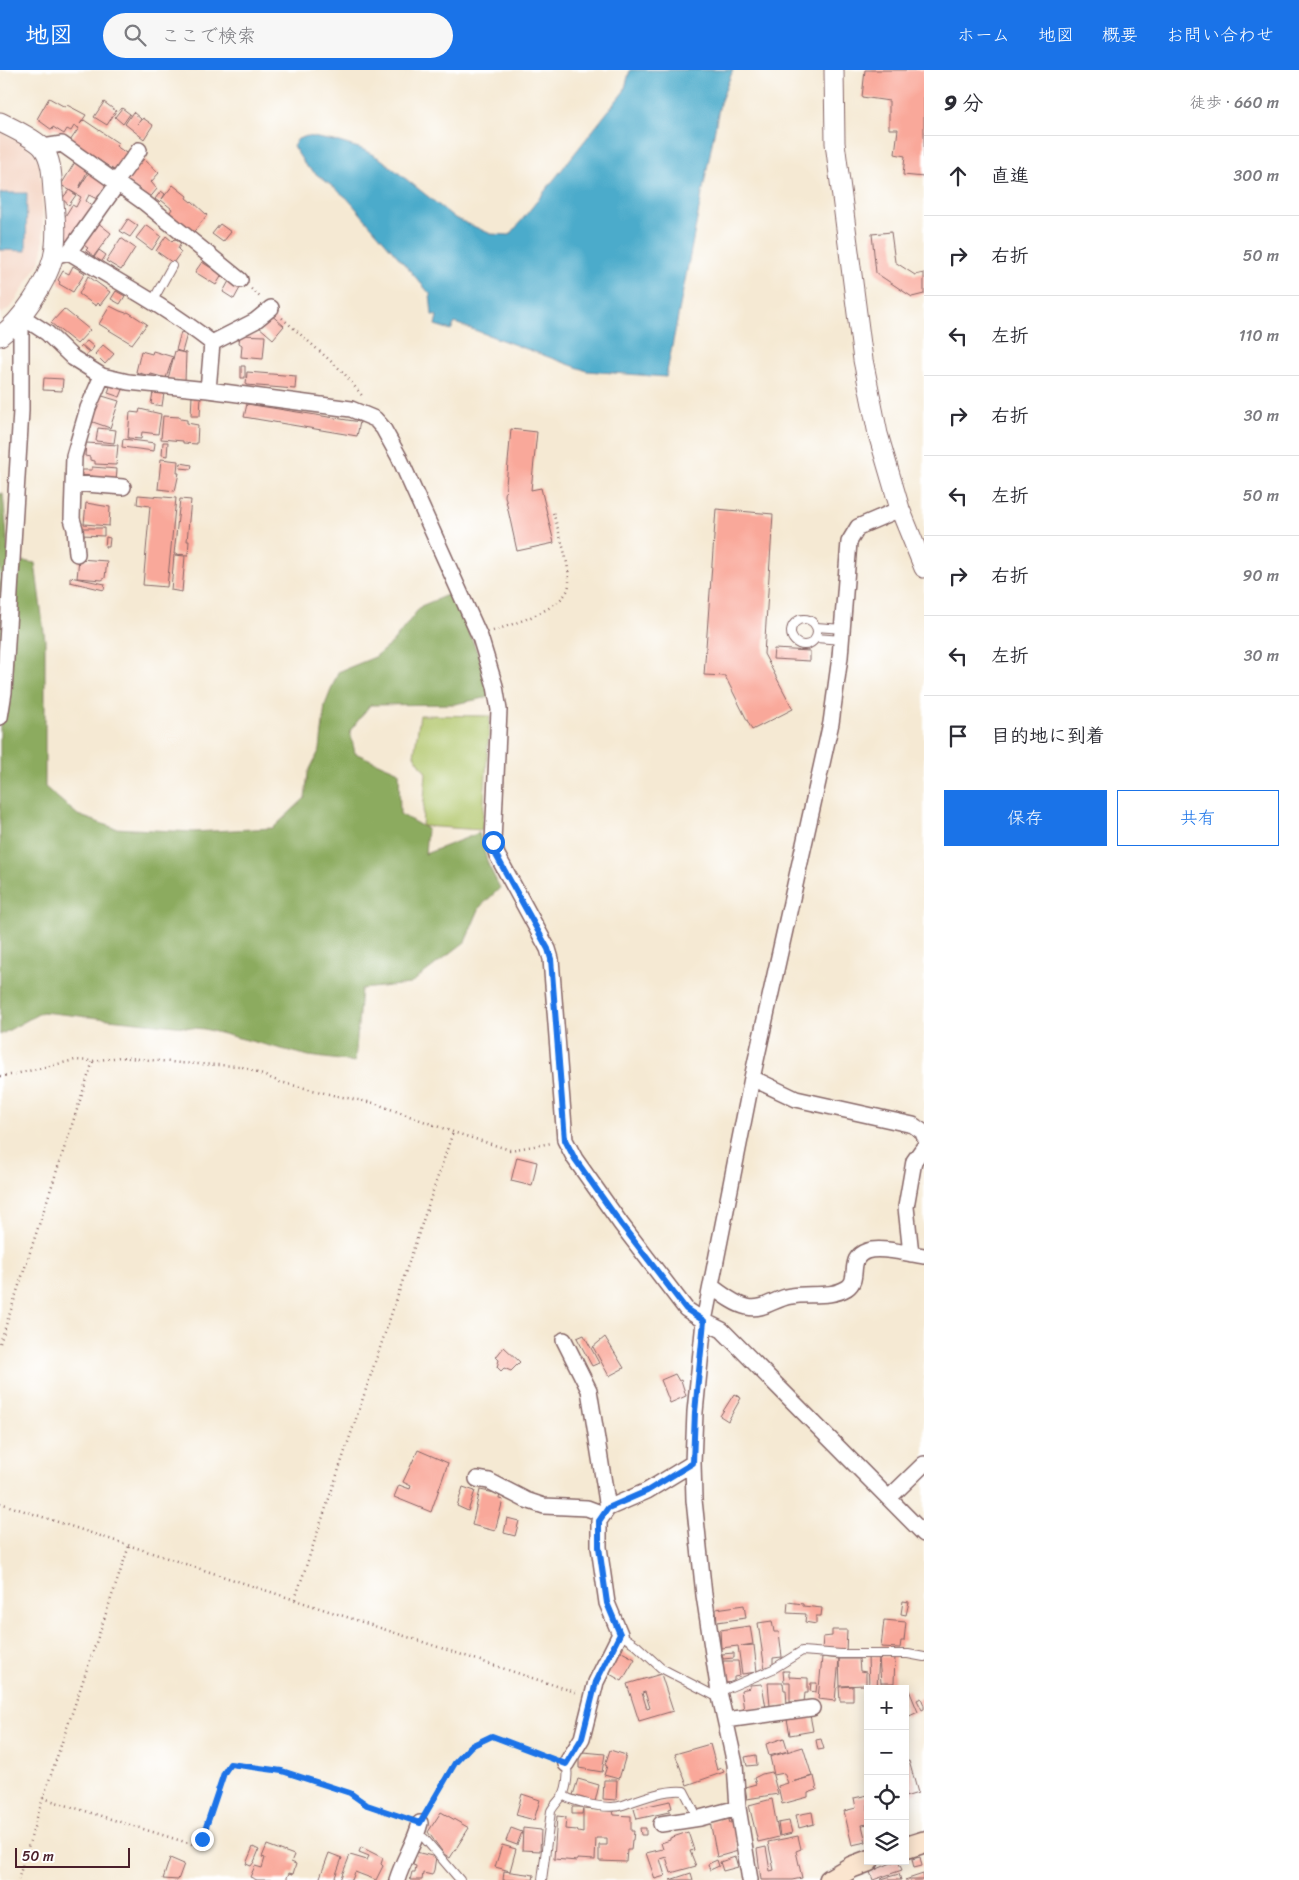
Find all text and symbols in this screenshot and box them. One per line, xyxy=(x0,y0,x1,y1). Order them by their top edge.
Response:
search box xyxy=(103,13,453,58)
text: 地図 xyxy=(25,14,73,56)
text: ここで検索 xyxy=(161,19,256,52)
text: ホーム xyxy=(957,19,1010,51)
text: 地図 xyxy=(1038,19,1074,51)
text: 概要 xyxy=(1102,19,1138,51)
text: お問い合わせ xyxy=(1166,19,1274,51)
icon: search xyxy=(121,21,149,49)
text: 9 分 xyxy=(944,84,983,122)
text: 徒歩 · 660 m xyxy=(1190,88,1279,117)
text: 直進 xyxy=(991,159,1029,192)
text: 300 m xyxy=(1234,161,1279,190)
icon: ahead xyxy=(944,162,972,190)
text: 右折 xyxy=(991,239,1029,272)
text: 50 m xyxy=(1243,241,1279,270)
icon: right xyxy=(944,242,972,270)
text: 左折 xyxy=(991,319,1029,352)
text: 110 m xyxy=(1239,321,1279,350)
icon: left xyxy=(944,322,972,350)
text: 右折 xyxy=(991,399,1029,432)
text: 30 m xyxy=(1244,401,1279,430)
icon: right xyxy=(944,402,972,430)
text: 左折 xyxy=(991,479,1029,512)
text: 50 m xyxy=(1243,481,1279,510)
icon: left xyxy=(944,482,972,510)
text: 右折 xyxy=(991,559,1029,592)
text: 90 m xyxy=(1243,561,1279,590)
icon: right xyxy=(944,562,972,590)
text: 左折 xyxy=(991,639,1029,672)
text: 30 m xyxy=(1244,641,1279,670)
icon: left xyxy=(944,642,972,670)
text: 目的地に到着 xyxy=(991,719,1105,752)
icon: arrive xyxy=(944,722,972,750)
button: 保存 xyxy=(944,790,1107,846)
button: 共有 xyxy=(1117,790,1279,846)
route start xyxy=(482,831,505,854)
map controls xyxy=(864,1685,909,1865)
button: + xyxy=(864,1685,909,1730)
button: − xyxy=(864,1730,909,1775)
button: locate xyxy=(864,1775,909,1820)
button: layers xyxy=(864,1820,909,1865)
route end xyxy=(191,1828,214,1851)
text: 50 m xyxy=(22,1844,54,1869)
scale bar xyxy=(15,1845,130,1868)

